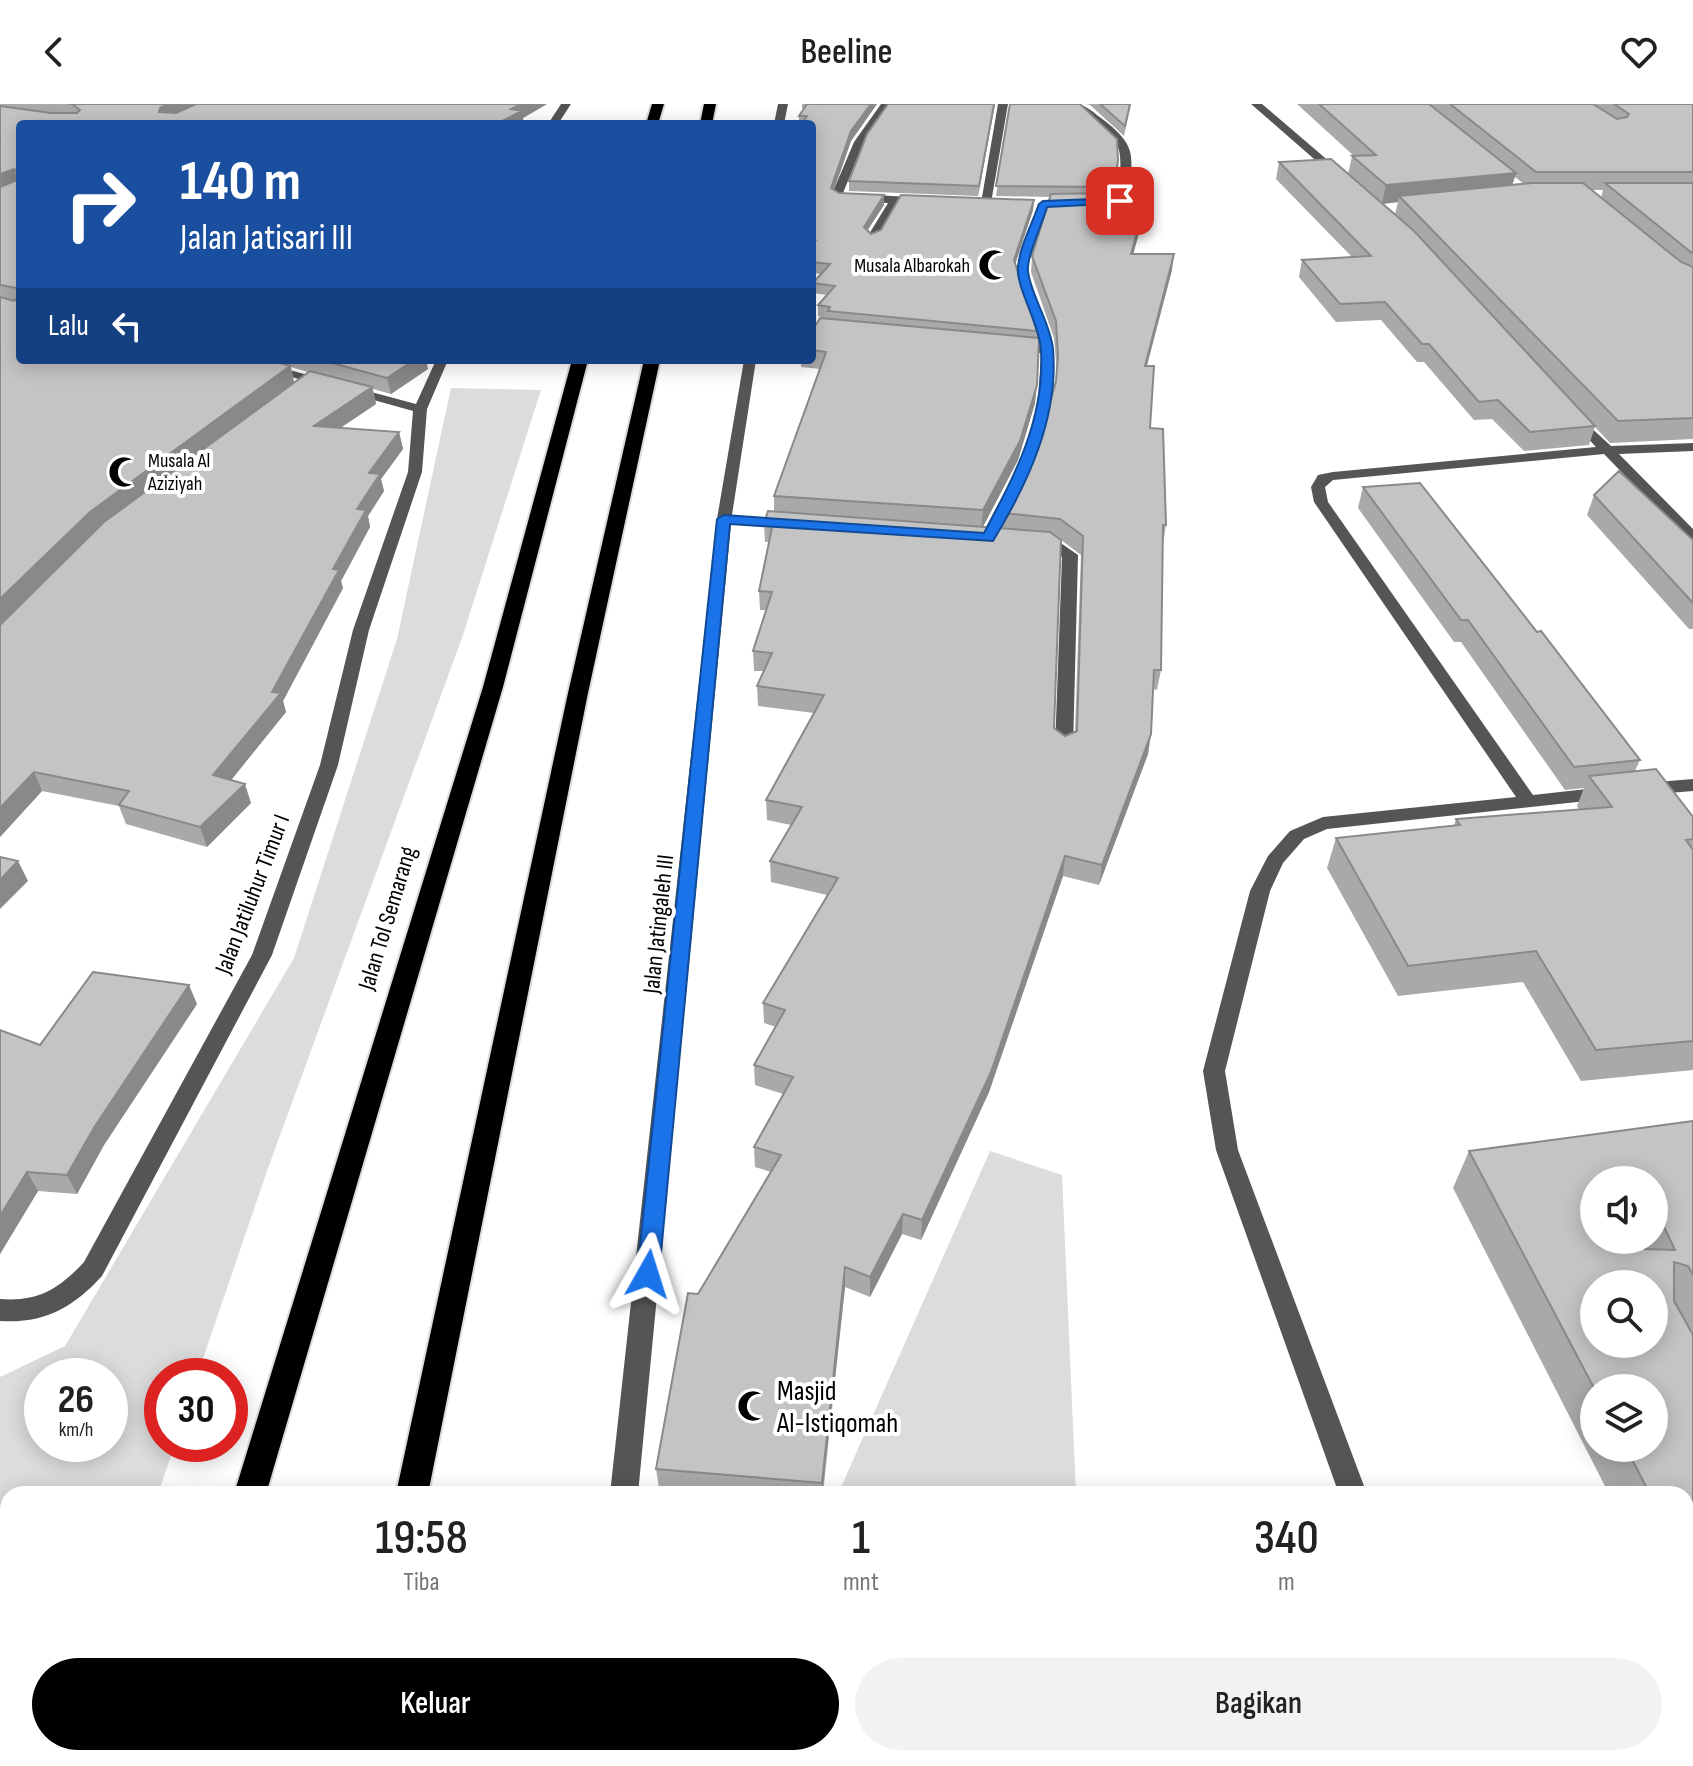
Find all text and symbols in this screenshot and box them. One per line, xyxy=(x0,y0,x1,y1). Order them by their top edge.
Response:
icon: back xyxy=(32,30,76,74)
icon: heart xyxy=(1617,30,1661,74)
text: Beeline xyxy=(800,31,893,74)
text: 140 m xyxy=(180,149,301,216)
icon: right xyxy=(48,152,152,256)
pin xyxy=(1086,167,1154,235)
icon: arrive xyxy=(1098,179,1142,223)
text: Jalan Jatisari III xyxy=(180,217,353,260)
mosque icon: Musala Albarokah xyxy=(977,248,1011,282)
place label: Musala Albarokah xyxy=(854,254,970,278)
icon: left xyxy=(105,304,149,348)
text: Lalu xyxy=(48,308,89,344)
place label: Musala Al Aziziyah xyxy=(147,449,210,496)
mosque icon: Musala Al Aziziyah xyxy=(107,455,141,489)
street label: Jalan Jatiluhur Timur I xyxy=(208,810,296,979)
street label: Jalan Tol Semarang xyxy=(352,843,423,994)
street label: Jalan Jatingaleh III xyxy=(637,853,680,996)
map controls xyxy=(1580,1166,1668,1462)
button: sound xyxy=(1580,1166,1668,1254)
position arrow xyxy=(606,1232,690,1316)
button: search xyxy=(1580,1270,1668,1358)
speed limit sign: 30 xyxy=(144,1358,248,1462)
button: layers xyxy=(1580,1374,1668,1462)
place label: Masjid Al-Istiqomah xyxy=(776,1375,898,1440)
text: 26 xyxy=(58,1376,94,1424)
mosque icon: Masjid Al-Istiqomah xyxy=(736,1389,770,1423)
text: km/h xyxy=(59,1418,93,1442)
text: 19:58 xyxy=(375,1510,468,1567)
text: 1 xyxy=(852,1510,870,1567)
text: 340 xyxy=(1254,1510,1319,1567)
text: Tiba xyxy=(403,1567,440,1598)
text: mnt xyxy=(843,1567,879,1598)
text: m xyxy=(1278,1567,1295,1598)
button: Keluar xyxy=(32,1658,839,1750)
button: Bagikan xyxy=(855,1658,1662,1750)

